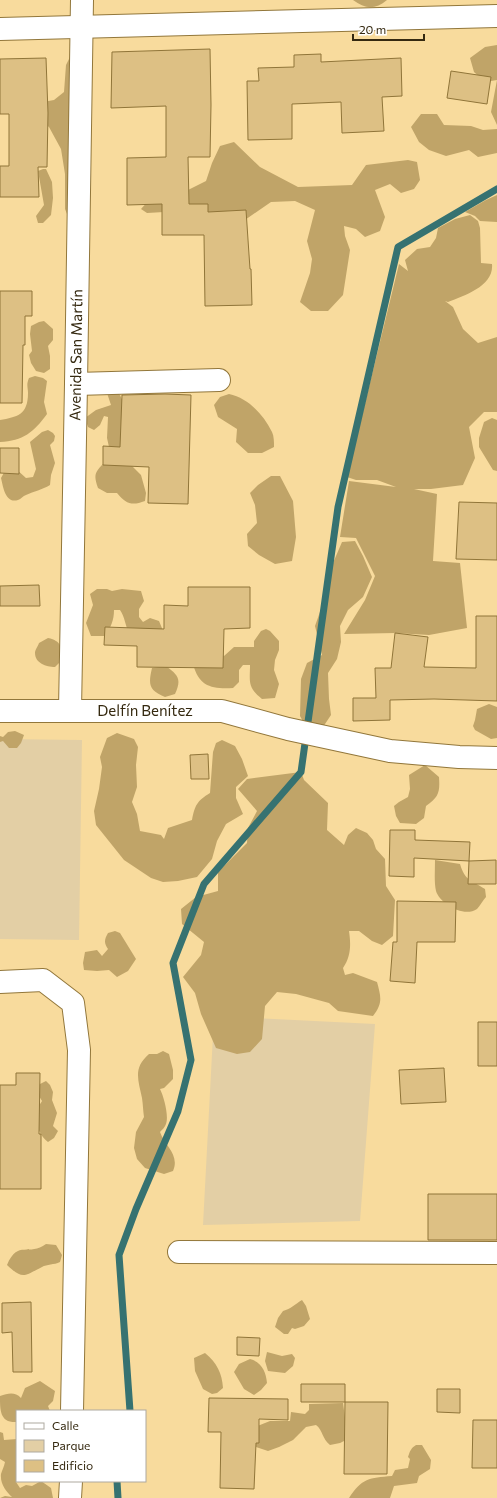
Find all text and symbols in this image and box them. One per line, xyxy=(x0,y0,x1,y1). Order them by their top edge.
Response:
scale bar xyxy=(353,16,424,42)
text: 20 m xyxy=(359,22,386,36)
street label: Avenida San Martín xyxy=(65,289,85,421)
street label: Delfín Benítez xyxy=(97,701,193,719)
legend xyxy=(16,1410,146,1482)
text: Calle xyxy=(52,1418,79,1432)
text: Parque xyxy=(52,1438,90,1452)
text: Edificio xyxy=(52,1458,93,1472)

